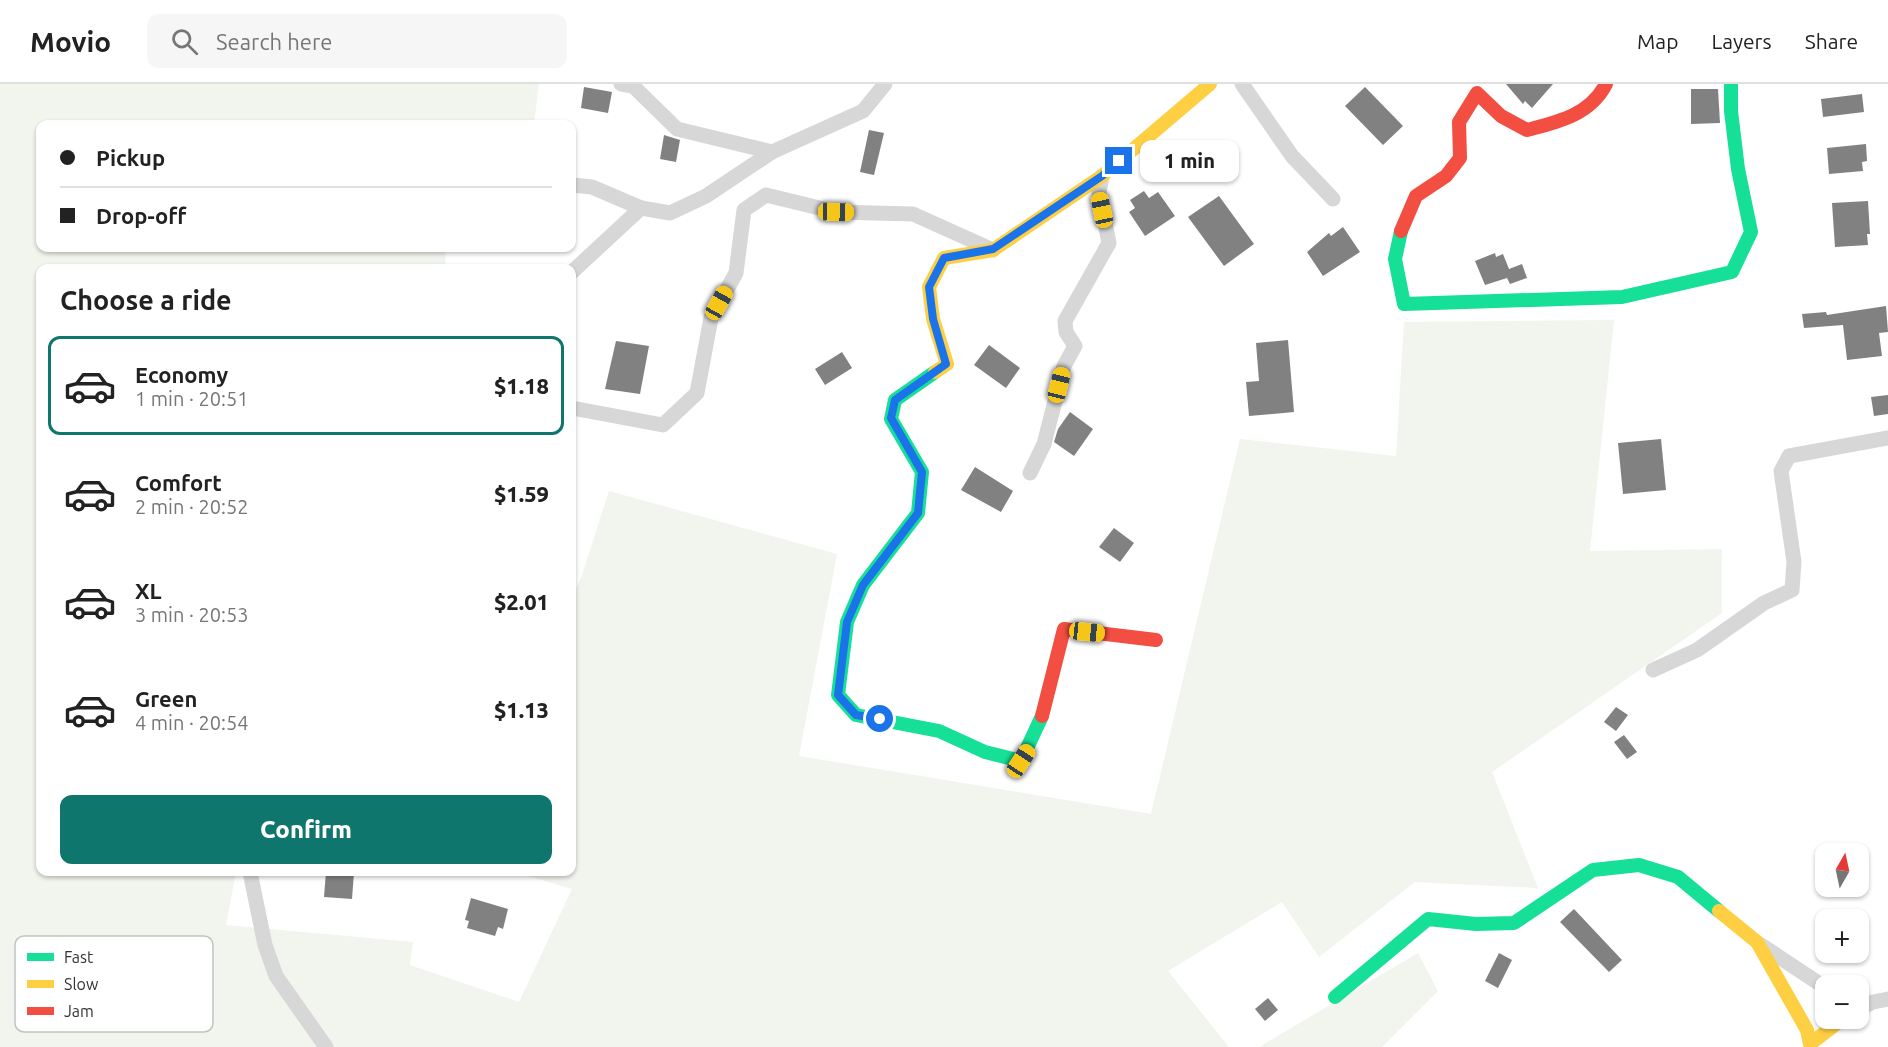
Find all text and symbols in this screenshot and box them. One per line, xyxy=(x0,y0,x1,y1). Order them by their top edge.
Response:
search box xyxy=(147,14,567,68)
icon: search xyxy=(168,25,201,58)
text: Movio xyxy=(30,26,111,57)
text: Search here xyxy=(216,29,332,54)
text: Map xyxy=(1637,29,1678,53)
text: Layers xyxy=(1711,29,1772,53)
text: Share xyxy=(1805,29,1858,53)
callout: 1 min xyxy=(1140,140,1239,182)
text: Pickup xyxy=(96,145,165,170)
route end xyxy=(1105,147,1132,174)
text: 1 min xyxy=(1164,149,1215,172)
car xyxy=(1089,191,1115,229)
text: Drop-off xyxy=(96,203,186,228)
car xyxy=(818,203,854,221)
car xyxy=(702,283,736,323)
text: Choose a ride xyxy=(60,285,232,315)
icon: car xyxy=(63,359,117,413)
text: Economy xyxy=(135,362,228,387)
car xyxy=(1046,365,1072,405)
text: $1.18 xyxy=(494,373,549,398)
text: 1 min · 20:51 xyxy=(135,387,249,410)
icon: car xyxy=(63,467,117,521)
text: Comfort xyxy=(135,470,222,495)
text: $1.59 xyxy=(494,481,549,506)
text: 2 min · 20:52 xyxy=(135,495,249,518)
icon: car xyxy=(63,575,117,629)
text: XL xyxy=(135,578,162,603)
text: $2.01 xyxy=(494,589,549,614)
text: 3 min · 20:53 xyxy=(135,603,249,626)
car xyxy=(1068,621,1106,643)
icon: car xyxy=(63,683,117,737)
text: Green xyxy=(135,686,197,711)
text: $1.13 xyxy=(494,697,549,722)
route start xyxy=(866,705,893,732)
text: 4 min · 20:54 xyxy=(135,711,249,734)
car xyxy=(1004,741,1038,781)
button: Confirm xyxy=(60,795,552,864)
north arrow xyxy=(1815,843,1869,897)
map controls xyxy=(1815,843,1869,1029)
button: + xyxy=(1815,909,1869,963)
legend xyxy=(15,936,213,1032)
text: Fast xyxy=(64,948,94,966)
text: Slow xyxy=(64,975,99,993)
button: − xyxy=(1815,975,1869,1029)
text: Jam xyxy=(64,1002,94,1020)

